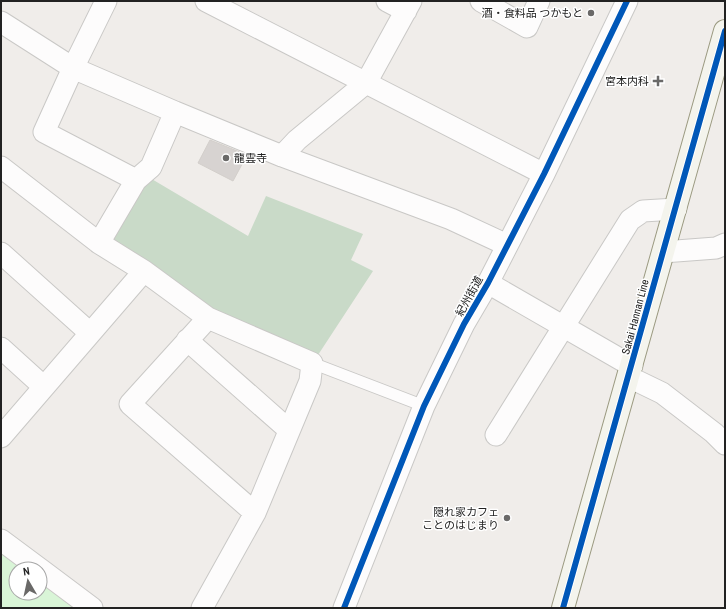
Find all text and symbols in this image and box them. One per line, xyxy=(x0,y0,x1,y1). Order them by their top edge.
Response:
place label: 酒・食料品 つかもと xyxy=(482,6,583,20)
marker: 酒・食料品 つかもと xyxy=(586,8,596,18)
place label: 宮本内科 xyxy=(605,74,649,88)
marker: 宮本内科 xyxy=(652,75,664,87)
place label: 龍雲寺 xyxy=(234,151,267,165)
marker: 龍雲寺 xyxy=(221,153,231,163)
street label: 紀州街道 xyxy=(452,273,486,319)
street label: Sakai Hannan Line xyxy=(618,278,652,356)
place label: 隠れ家カフェ ことのはじまり xyxy=(422,505,499,532)
marker: 隠れ家カフェ ことのはじまり xyxy=(502,513,512,523)
north arrow xyxy=(8,561,48,601)
text: N xyxy=(22,564,31,579)

